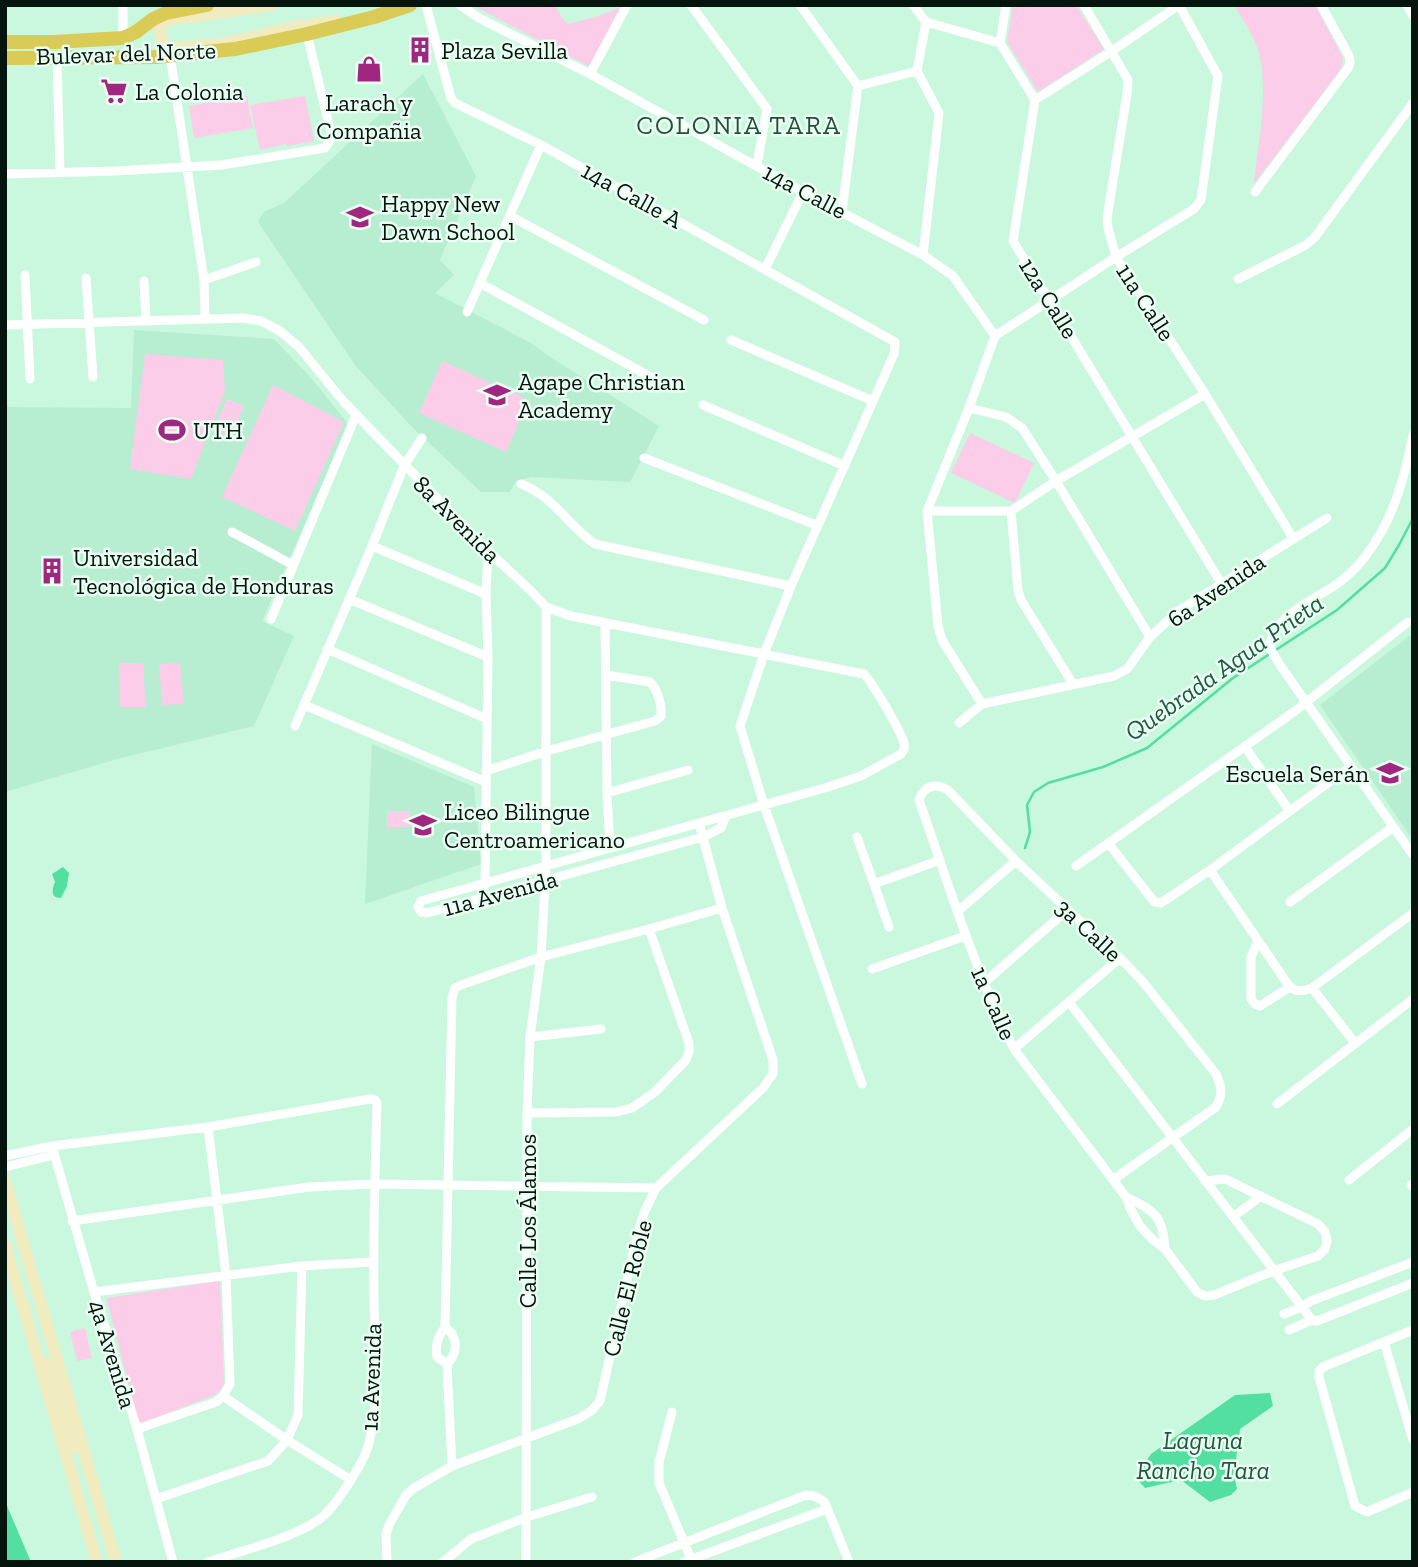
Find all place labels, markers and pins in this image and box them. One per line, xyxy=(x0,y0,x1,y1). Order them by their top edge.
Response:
building icon: Plaza Sevilla xyxy=(405,35,435,65)
place label: Plaza Sevilla xyxy=(441,36,568,65)
shop icon: Larach y Compañia xyxy=(354,54,384,84)
supermarket icon: La Colonia xyxy=(99,76,129,106)
place label: La Colonia xyxy=(135,77,244,106)
place label: Larach y Compañia xyxy=(316,88,422,145)
place label: Happy New Dawn School xyxy=(381,189,515,246)
school or university icon: Happy New Dawn School xyxy=(345,202,375,232)
place label: Agape Christian Academy xyxy=(518,367,685,424)
school or university icon: Agape Christian Academy xyxy=(482,380,512,410)
sports icon: UTH xyxy=(157,415,187,445)
place label: UTH xyxy=(193,416,243,445)
place label: Universidad Tecnológica de Honduras xyxy=(73,543,334,600)
building icon: Universidad Tecnológica de Honduras xyxy=(37,556,67,586)
school or university icon: Escuela Serán xyxy=(1375,758,1405,788)
place label: Escuela Serán xyxy=(1226,759,1369,788)
place label: Liceo Bilingue Centroamericano xyxy=(444,797,625,854)
school or university icon: Liceo Bilingue Centroamericano xyxy=(408,810,438,840)

